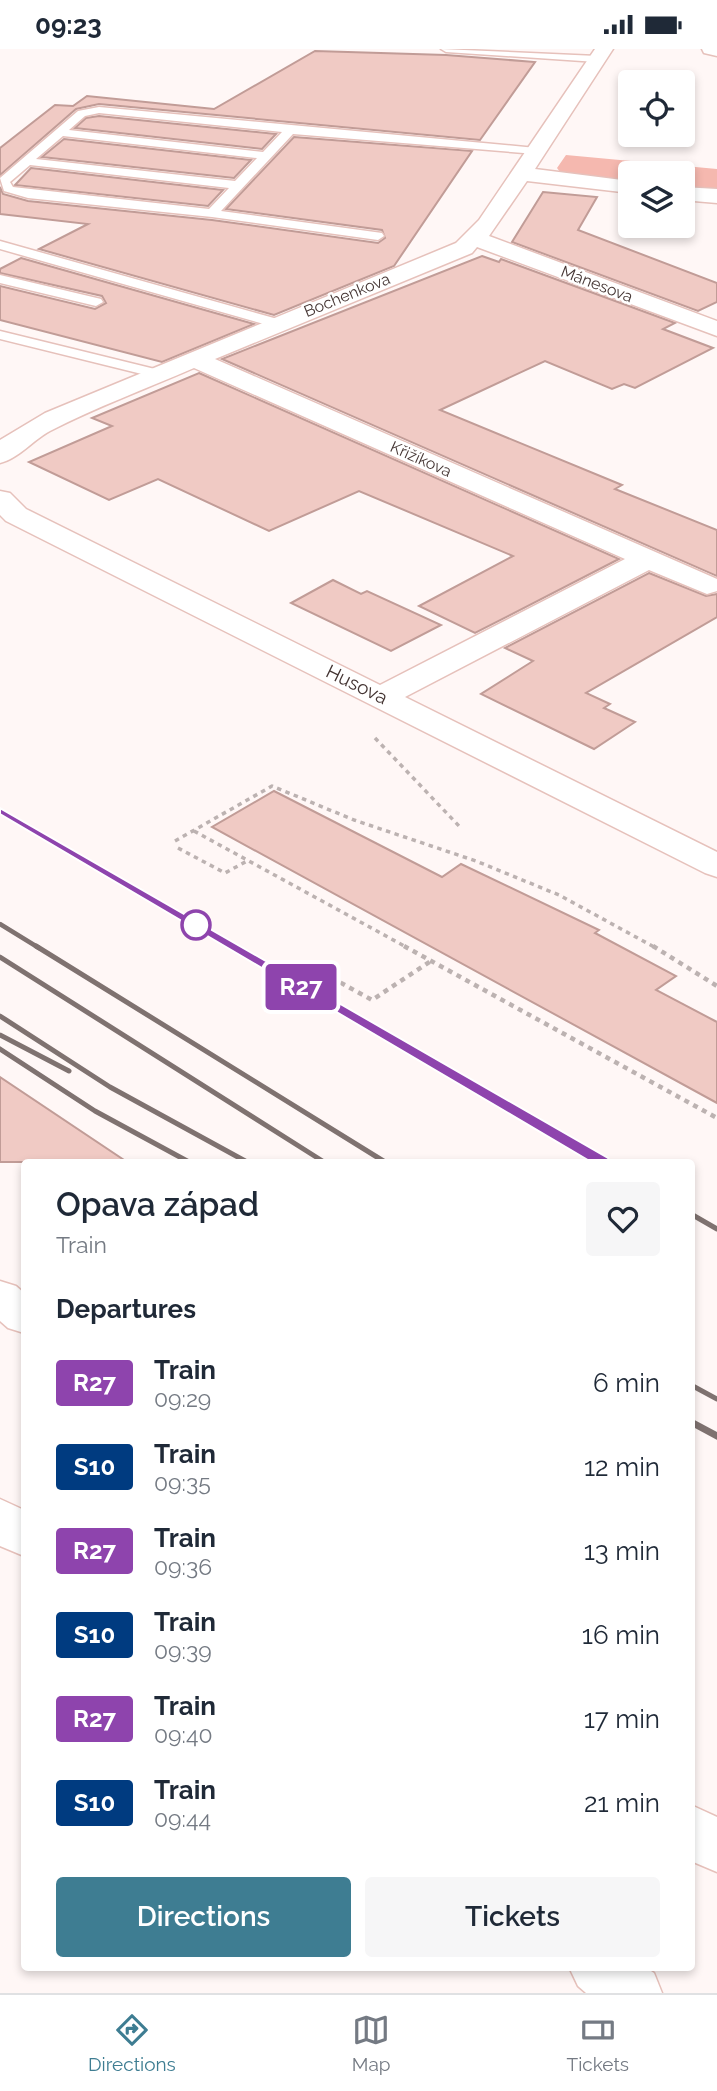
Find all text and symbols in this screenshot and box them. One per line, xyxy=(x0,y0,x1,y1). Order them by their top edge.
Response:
text: 09:23 xyxy=(35,10,102,40)
map controls xyxy=(618,70,695,238)
button: locate xyxy=(618,70,695,147)
button: layers xyxy=(618,161,695,238)
street label: Mánesova xyxy=(558,262,636,306)
street label: Bochenkova xyxy=(301,269,393,321)
street label: Křižíkova xyxy=(387,437,455,481)
street label: Husova xyxy=(323,660,391,708)
unlabelled marker xyxy=(181,910,211,940)
line badge: R27 xyxy=(261,964,341,1010)
text: R27 xyxy=(280,972,322,1001)
button: heart xyxy=(586,1182,660,1256)
text: Opava západ xyxy=(56,1185,259,1224)
text: Train xyxy=(56,1231,107,1258)
text: Departures xyxy=(56,1294,196,1324)
text: Train xyxy=(154,1355,216,1385)
text: R27 xyxy=(73,1368,116,1397)
text: 6 min xyxy=(593,1368,660,1398)
text: 09:29 xyxy=(154,1385,211,1412)
text: Train xyxy=(154,1439,216,1469)
text: S10 xyxy=(74,1452,115,1481)
text: 12 min xyxy=(584,1452,660,1482)
text: 09:35 xyxy=(154,1469,211,1496)
text: Train xyxy=(154,1523,216,1553)
text: R27 xyxy=(73,1536,116,1565)
text: 13 min xyxy=(584,1536,660,1566)
text: 09:36 xyxy=(154,1553,212,1580)
text: Train xyxy=(154,1607,216,1637)
text: S10 xyxy=(74,1620,115,1649)
text: 16 min xyxy=(582,1620,660,1650)
text: 09:39 xyxy=(154,1637,212,1664)
text: Train xyxy=(154,1691,216,1721)
text: R27 xyxy=(73,1704,116,1733)
text: 17 min xyxy=(584,1704,660,1734)
text: 09:40 xyxy=(154,1721,213,1748)
text: Train xyxy=(154,1775,216,1805)
text: S10 xyxy=(74,1788,115,1817)
text: 21 min xyxy=(584,1788,660,1818)
text: 09:44 xyxy=(154,1805,211,1832)
button: Directions xyxy=(56,1877,351,1957)
button: Tickets xyxy=(365,1877,660,1957)
tab: Directions xyxy=(88,2011,176,2075)
tab: Map xyxy=(352,2011,391,2075)
tab: Tickets xyxy=(567,2011,629,2075)

